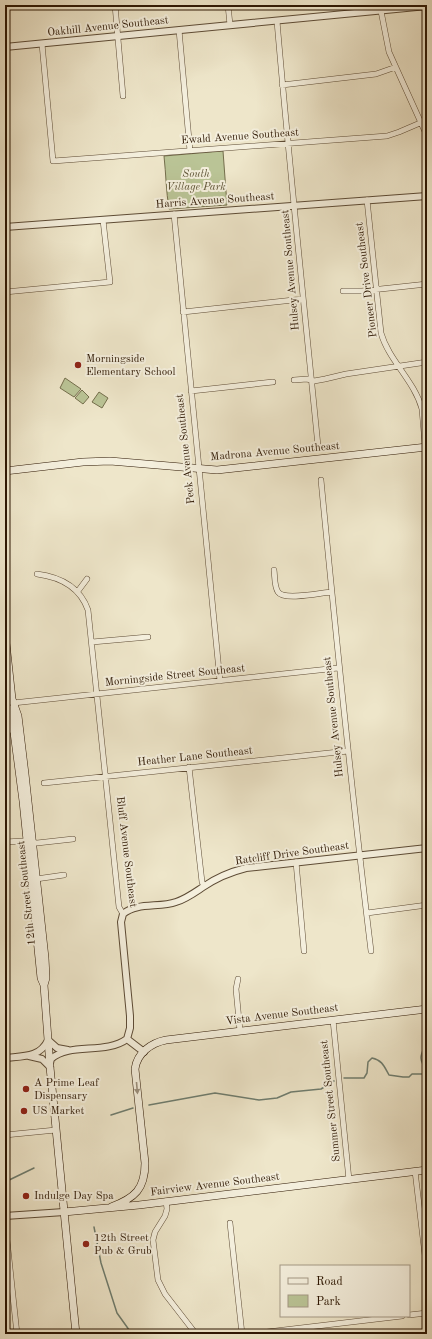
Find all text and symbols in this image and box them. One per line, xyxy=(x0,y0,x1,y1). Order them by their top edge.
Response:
street label: Oakhill Avenue Southeast xyxy=(47,15,169,39)
street label: Ewald Avenue Southeast xyxy=(181,127,299,147)
park label: South Village Park xyxy=(166,169,226,193)
street label: Harris Avenue Southeast xyxy=(155,191,275,211)
street label: Hulsey Avenue Southeast xyxy=(280,209,302,331)
street label: Pioneer Drive Southeast xyxy=(354,222,380,338)
place label: Morningside Elementary School xyxy=(86,354,176,378)
marker: Morningside Elementary School xyxy=(73,360,83,370)
street label: Peck Avenue Southeast xyxy=(175,393,197,505)
street label: Madrona Avenue Southeast xyxy=(210,441,340,463)
street label: Hulsey Avenue Southeast xyxy=(322,656,346,778)
street label: Morningside Street Southeast xyxy=(104,663,246,689)
street label: Heather Lane Southeast xyxy=(137,745,253,769)
street label: Bluff Avenue Southeast xyxy=(114,796,138,908)
street label: 12th Street Southeast xyxy=(16,840,38,946)
street label: Ratcliff Drive Southeast xyxy=(234,841,350,867)
street label: Vista Avenue Southeast xyxy=(225,1003,339,1027)
street label: Summer Street Southeast xyxy=(319,1040,343,1162)
place label: A Prime Leaf Dispensary xyxy=(34,1078,99,1102)
one-way arrow xyxy=(133,1082,140,1094)
marker: A Prime Leaf Dispensary xyxy=(21,1084,31,1094)
marker: US Market xyxy=(19,1106,29,1116)
place label: US Market xyxy=(32,1106,84,1117)
street label: Fairview Avenue Southeast xyxy=(150,1172,280,1198)
marker: Indulge Day Spa xyxy=(21,1191,31,1201)
place label: Indulge Day Spa xyxy=(34,1191,114,1202)
place label: 12th Street Pub & Grub xyxy=(94,1233,152,1257)
marker: 12th Street Pub & Grub xyxy=(81,1239,91,1249)
legend xyxy=(280,1265,410,1317)
text: Road xyxy=(316,1276,343,1288)
text: Park xyxy=(316,1296,341,1308)

